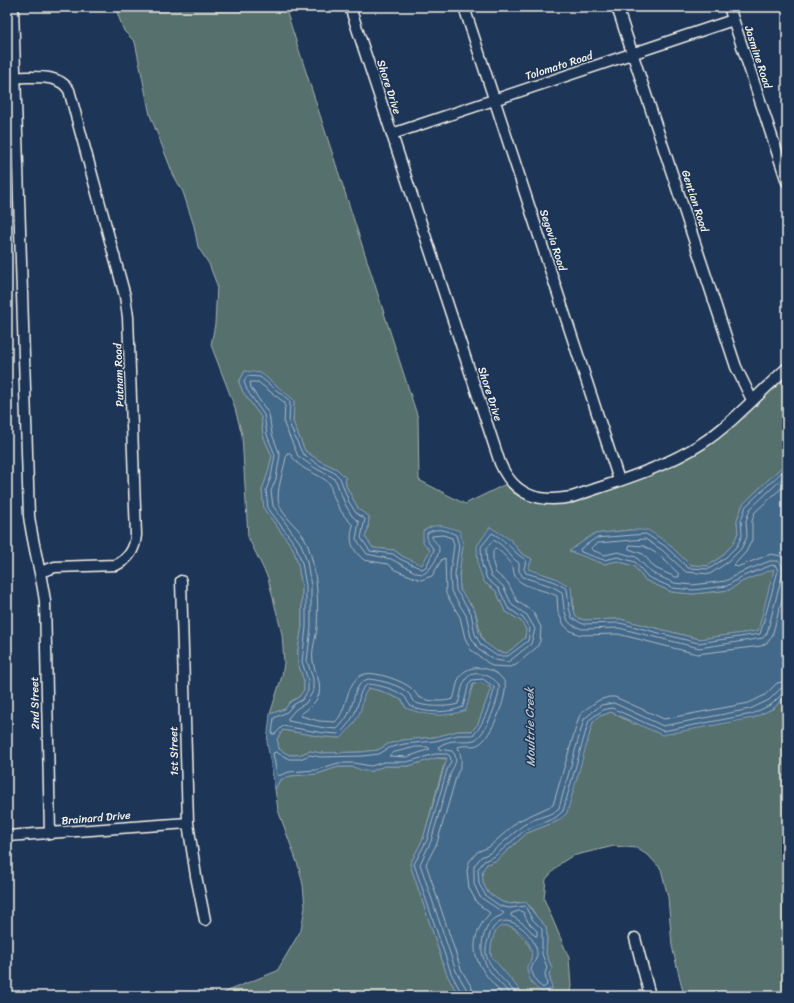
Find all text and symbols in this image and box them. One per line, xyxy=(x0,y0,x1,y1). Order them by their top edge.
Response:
street label: Jasmine Road xyxy=(739,22,777,92)
street label: Tolomato Road xyxy=(523,46,596,86)
street label: Shore Drive xyxy=(371,57,407,117)
street label: Gentian Road xyxy=(676,168,714,236)
street label: Segovia Road xyxy=(534,207,572,274)
street label: Putnam Road xyxy=(108,342,130,407)
street label: Shore Drive xyxy=(472,364,508,424)
street label: 2nd Street xyxy=(25,676,45,730)
water label: Moultrie Creek xyxy=(518,686,542,767)
street label: 1st Street xyxy=(164,726,184,776)
street label: Brainard Drive xyxy=(61,805,132,830)

